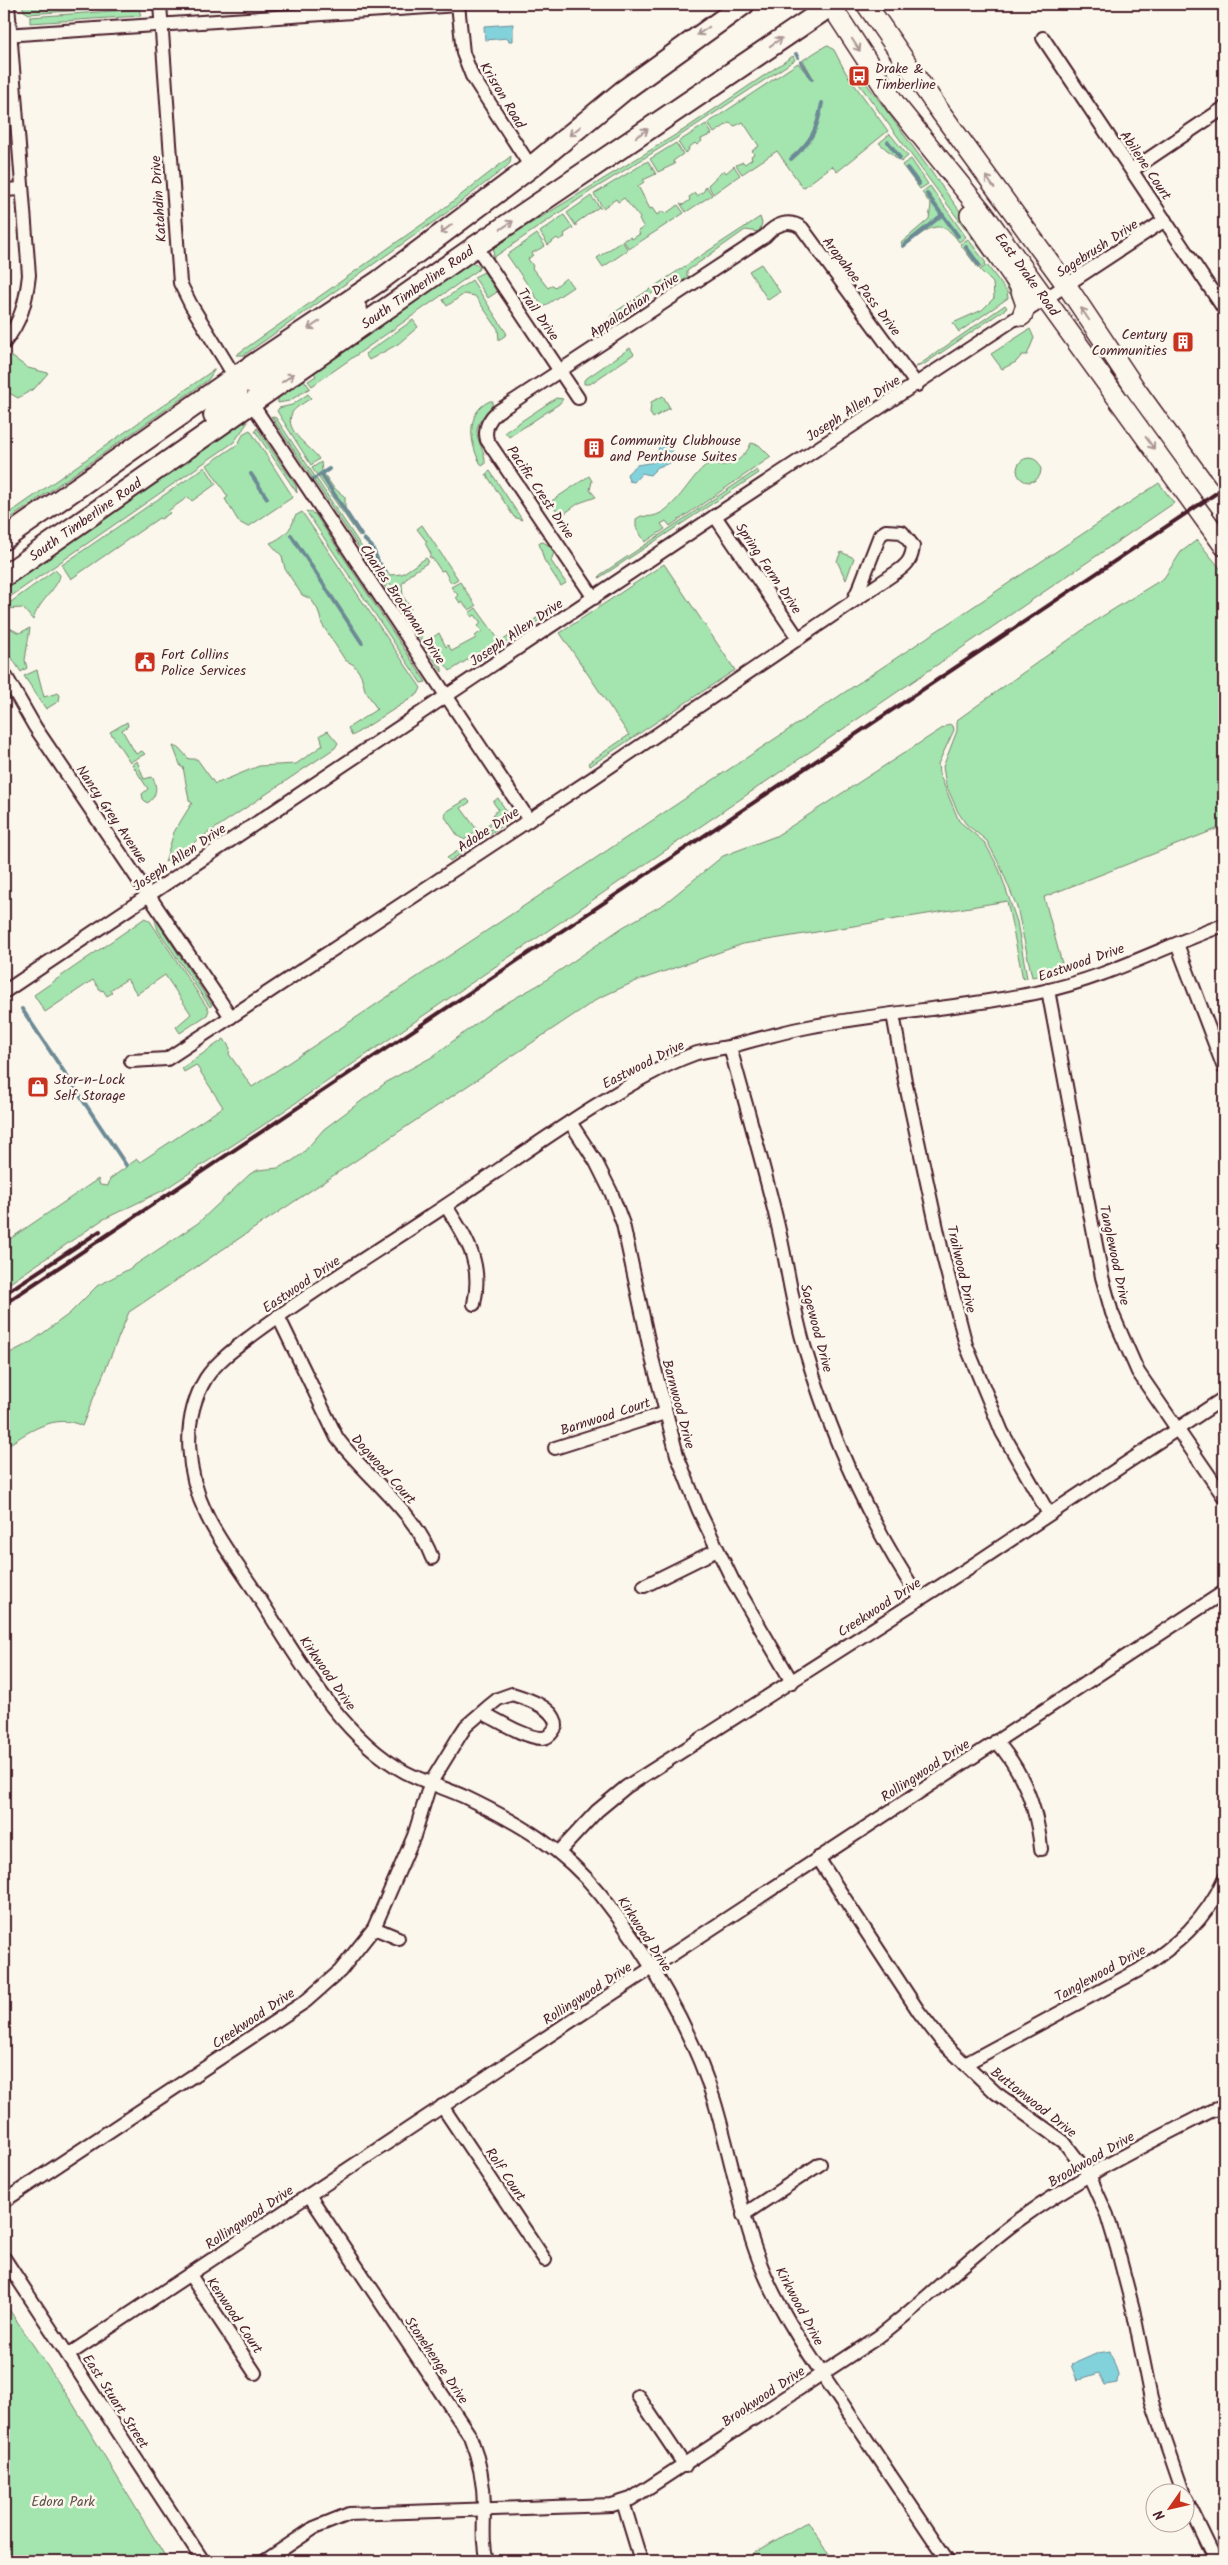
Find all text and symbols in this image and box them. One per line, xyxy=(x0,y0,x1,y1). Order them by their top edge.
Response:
one-way arrow xyxy=(697,26,711,36)
one-way arrow xyxy=(769,37,783,47)
one-way arrow xyxy=(851,37,861,51)
street label: Krisron Road xyxy=(474,58,531,134)
place label: Drake & Timberline xyxy=(875,58,936,96)
bus stop icon: Drake & Timberline xyxy=(847,64,871,88)
one-way arrow xyxy=(569,125,582,136)
street label: Abilene Court xyxy=(1114,126,1177,205)
one-way arrow xyxy=(634,128,648,138)
street label: Katahdin Drive xyxy=(145,154,173,243)
one-way arrow xyxy=(985,175,996,189)
street label: Sagebrush Drive xyxy=(1052,214,1144,284)
one-way arrow xyxy=(500,220,514,230)
one-way arrow xyxy=(439,224,453,234)
street label: East Drake Road xyxy=(989,228,1065,322)
street label: Arapahoe Pass Drive xyxy=(816,232,906,342)
street label: South Timberline Road xyxy=(357,240,480,335)
street label: Appalachian Drive xyxy=(585,267,685,344)
street label: Trail Drive xyxy=(512,284,565,346)
one-way arrow xyxy=(1080,307,1090,321)
one-way arrow xyxy=(307,320,321,330)
place label: Century Communities xyxy=(1091,324,1167,362)
building icon: Century Communities xyxy=(1171,330,1195,354)
street label: Joseph Allen Drive xyxy=(802,370,906,448)
one-way arrow xyxy=(281,373,295,383)
place label: Community Clubhouse and Penthouse Suites xyxy=(610,430,742,468)
building icon: Community Clubhouse and Penthouse Suites xyxy=(582,436,606,460)
one-way arrow xyxy=(1145,436,1155,450)
street label: Pacific Crest Drive xyxy=(501,441,580,544)
street label: South Timberline Road xyxy=(25,472,148,567)
street label: Spring Farm Drive xyxy=(729,518,807,619)
street label: Charles Brockman Drive xyxy=(354,540,451,670)
street label: Joseph Allen Drive xyxy=(465,593,568,672)
place label: Fort Collins Police Services xyxy=(161,644,246,682)
public building icon: Fort Collins Police Services xyxy=(133,650,157,674)
street label: Nancy Grey Avenue xyxy=(70,761,153,869)
street label: Adobe Drive xyxy=(453,801,525,858)
street label: Joseph Allen Drive xyxy=(128,818,231,897)
street label: Eastwood Drive xyxy=(1035,938,1128,988)
street label: Eastwood Drive xyxy=(598,1034,689,1095)
place label: Stor-n-Lock Self Storage xyxy=(54,1069,126,1107)
shop icon: Stor-n-Lock Self Storage xyxy=(26,1075,50,1099)
street label: Tanglewood Drive xyxy=(1093,1203,1136,1308)
street label: Trailwood Drive xyxy=(940,1223,982,1316)
street label: Eastwood Drive xyxy=(258,1250,346,1319)
street label: Sagewood Drive xyxy=(794,1282,839,1376)
street label: Barnwood Drive xyxy=(656,1357,701,1452)
street label: Barnwood Court xyxy=(557,1392,654,1442)
street label: Dogwood Court xyxy=(346,1430,421,1510)
street label: Creekwood Drive xyxy=(833,1572,926,1643)
street label: Kirkwood Drive xyxy=(293,1632,361,1716)
street label: Rollingwood Drive xyxy=(876,1733,975,1808)
street label: Kirkwood Drive xyxy=(611,1892,677,1977)
street label: Tanglewood Drive xyxy=(1051,1939,1151,2008)
street label: Rollingwood Drive xyxy=(538,1956,637,2031)
street label: Creekwood Drive xyxy=(208,1982,300,2055)
street label: Buttonwood Drive xyxy=(986,2062,1082,2144)
street label: Brookwood Drive xyxy=(1044,2126,1139,2194)
street label: Rolf Court xyxy=(479,2143,531,2206)
street label: Rollingwood Drive xyxy=(201,2180,299,2256)
street label: Kirkwood Drive xyxy=(769,2263,830,2351)
street label: Kenwood Court xyxy=(200,2273,268,2359)
street label: Stonehenge Drive xyxy=(399,2312,474,2410)
street label: East Stuart Street xyxy=(76,2350,154,2454)
street label: Brookwood Drive xyxy=(717,2360,810,2433)
north arrow xyxy=(1146,2482,1196,2532)
park label: Edora Park xyxy=(31,2491,95,2513)
text: N xyxy=(1148,2505,1172,2525)

